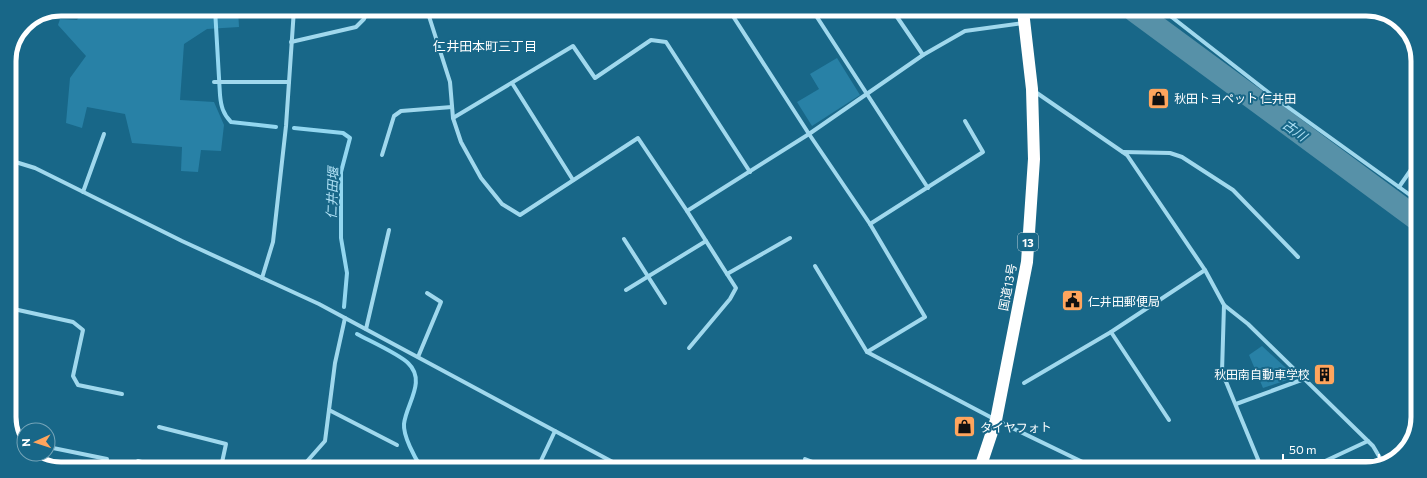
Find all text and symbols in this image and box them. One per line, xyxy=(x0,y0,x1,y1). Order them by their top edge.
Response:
district label: 仁井田本町三丁目 xyxy=(433,38,537,54)
shop icon: 秋田トヨペット 仁井田 xyxy=(1145,85,1171,111)
place label: 秋田トヨペット 仁井田 xyxy=(1174,91,1296,105)
water label: 古川 xyxy=(1280,116,1312,145)
water label: 仁井田堰 xyxy=(323,165,341,219)
road number: 13 xyxy=(1018,233,1038,251)
street label: 国道13号 xyxy=(996,262,1018,312)
public building icon: 仁井田郵便局 xyxy=(1060,288,1086,314)
place label: 仁井田郵便局 xyxy=(1088,294,1160,308)
building icon: 秋田南自動車学校 xyxy=(1312,361,1338,387)
place label: 秋田南自動車学校 xyxy=(1214,367,1310,381)
shop icon: タイヤフォト xyxy=(951,414,977,440)
place label: タイヤフォト xyxy=(980,420,1052,434)
north arrow xyxy=(16,422,56,462)
scale bar xyxy=(1283,436,1379,462)
text: N xyxy=(19,438,32,447)
text: 50 m xyxy=(1289,442,1317,456)

